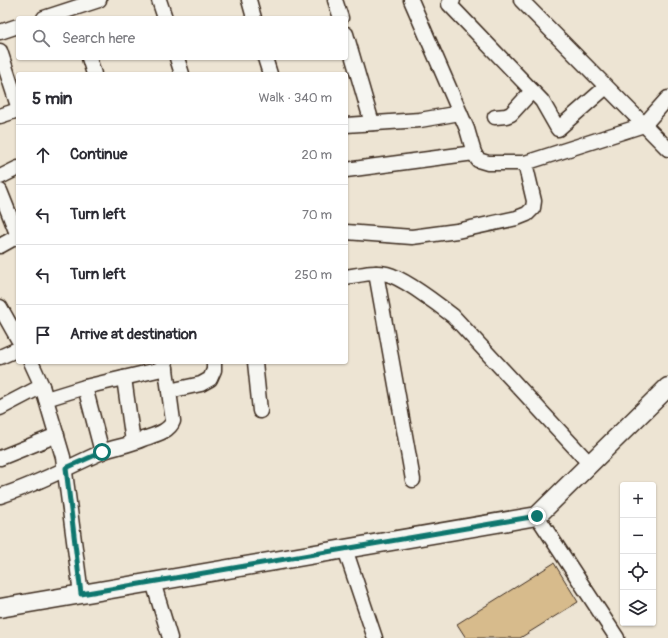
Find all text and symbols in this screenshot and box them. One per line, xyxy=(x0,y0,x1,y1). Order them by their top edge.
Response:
search box xyxy=(16,16,348,60)
icon: search xyxy=(30,27,52,49)
text: Search here xyxy=(62,29,135,48)
text: 5 min xyxy=(32,88,72,109)
text: Walk · 340 m xyxy=(258,90,332,106)
icon: ahead xyxy=(32,144,54,166)
text: Continue xyxy=(70,145,128,164)
text: 20 m xyxy=(301,147,332,163)
icon: left xyxy=(32,204,54,226)
text: Turn left xyxy=(70,205,126,224)
text: 70 m xyxy=(302,207,332,223)
icon: left xyxy=(32,264,54,286)
text: Turn left xyxy=(70,265,126,284)
text: 250 m xyxy=(294,267,332,283)
icon: arrive xyxy=(32,324,54,346)
text: Arrive at destination xyxy=(70,325,197,344)
route start xyxy=(93,443,111,461)
map controls xyxy=(620,482,656,626)
button: + xyxy=(620,482,656,518)
route end xyxy=(528,507,546,525)
button: − xyxy=(620,518,656,554)
button: locate xyxy=(620,554,656,590)
button: layers xyxy=(620,590,656,626)

